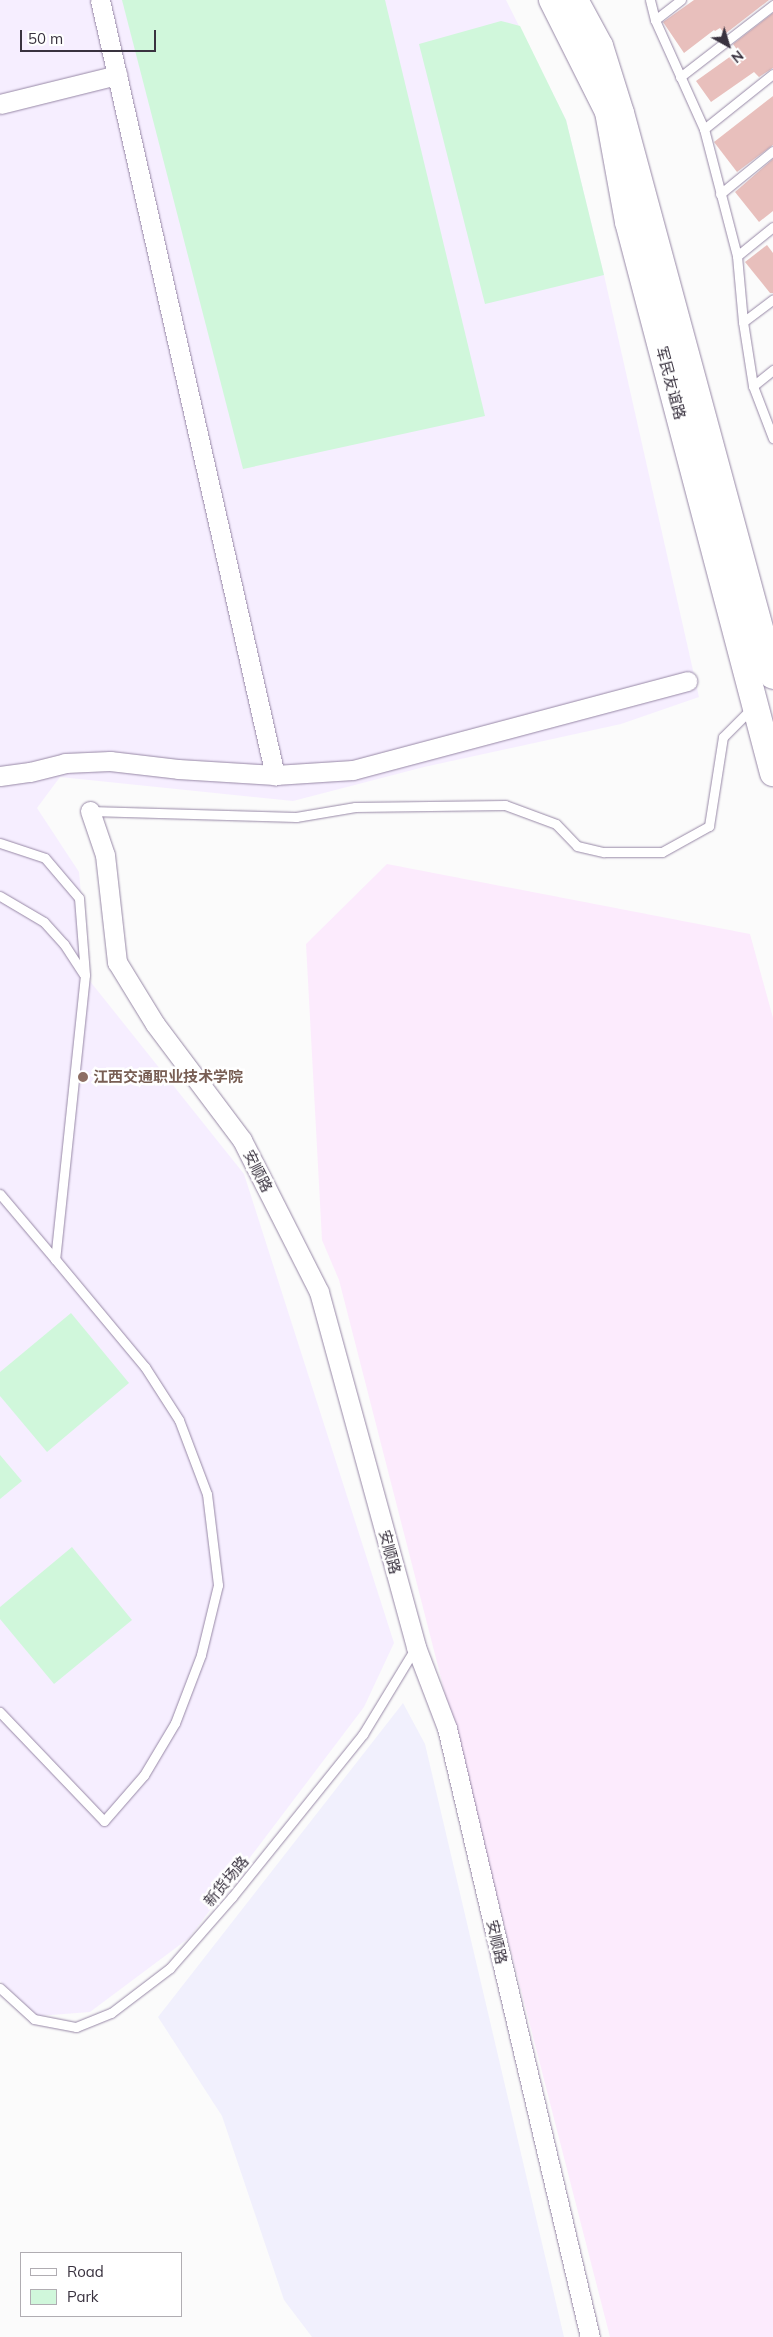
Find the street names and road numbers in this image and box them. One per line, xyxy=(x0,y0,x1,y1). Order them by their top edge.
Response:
street label: 军民友谊路 xyxy=(653,344,689,422)
street label: 安顺路 xyxy=(240,1147,276,1195)
street label: 安顺路 xyxy=(375,1528,405,1576)
street label: 新货场路 xyxy=(200,1852,252,1910)
street label: 安顺路 xyxy=(483,1918,511,1966)

